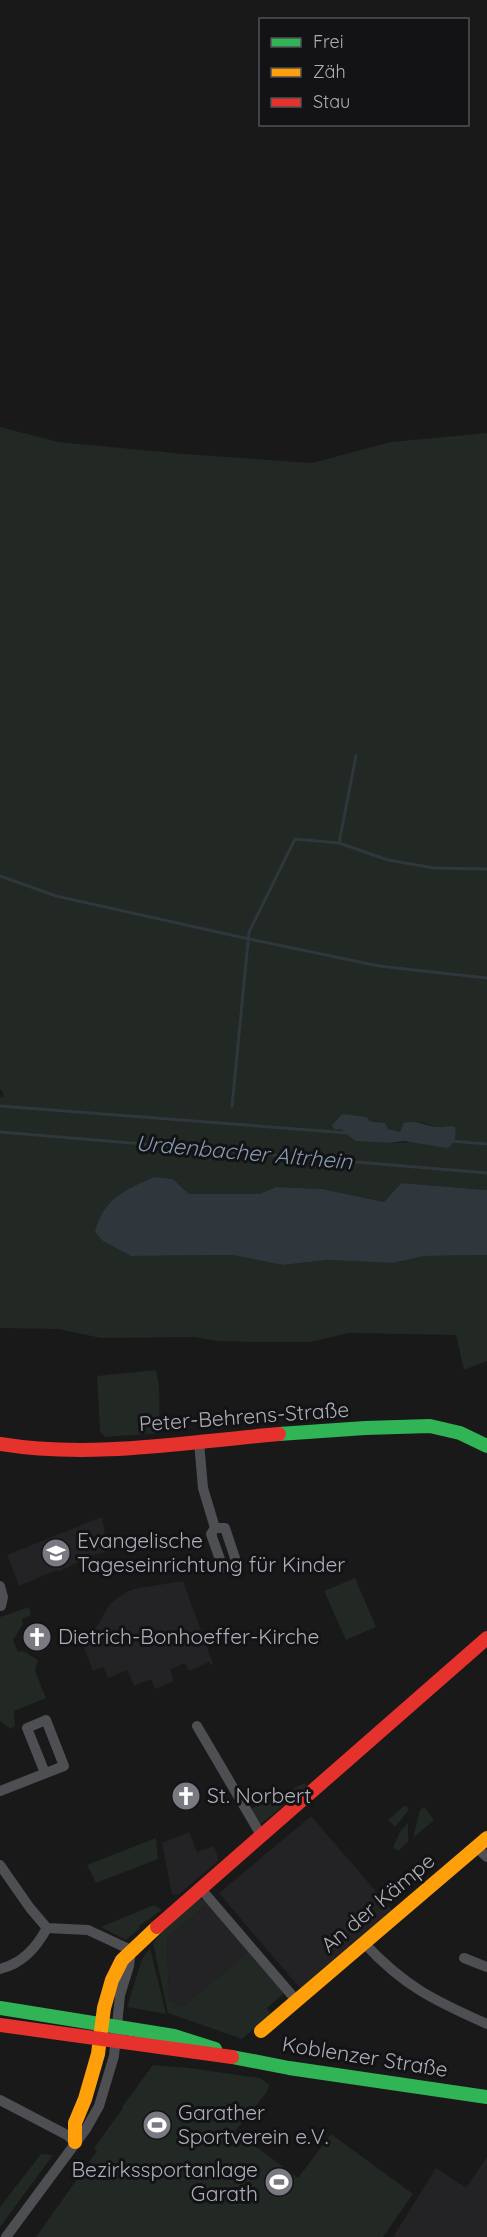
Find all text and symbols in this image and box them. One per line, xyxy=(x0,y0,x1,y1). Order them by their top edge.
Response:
legend xyxy=(259,18,469,126)
text: Frei xyxy=(313,30,344,53)
text: Zäh xyxy=(313,60,346,83)
text: Stau xyxy=(313,90,350,113)
water label: Urdenbacher Altrhein xyxy=(135,1129,355,1176)
street label: Peter-Behrens-Straße xyxy=(138,1396,350,1436)
place label: Evangelische Tageseinrichtung für Kinder xyxy=(77,1527,345,1577)
school or university icon: Evangelische Tageseinrichtung für Kinder xyxy=(40,1537,72,1569)
church icon: Dietrich-Bonhoeffer-Kirche xyxy=(21,1621,53,1653)
place label: Dietrich-Bonhoeffer-Kirche xyxy=(58,1623,319,1649)
church icon: St. Norbert xyxy=(170,1780,202,1812)
place label: St. Norbert xyxy=(207,1782,311,1808)
street label: An der Kämpe xyxy=(315,1847,440,1957)
street label: Koblenzer Straße xyxy=(280,2030,450,2082)
place label: Garather Sportverein e.V. xyxy=(178,2099,329,2149)
sports icon: Garather Sportverein e.V. xyxy=(141,2109,173,2141)
place label: Bezirkssportanlage Garath xyxy=(71,2156,258,2206)
sports icon: Bezirkssportanlage Garath xyxy=(263,2166,295,2198)

